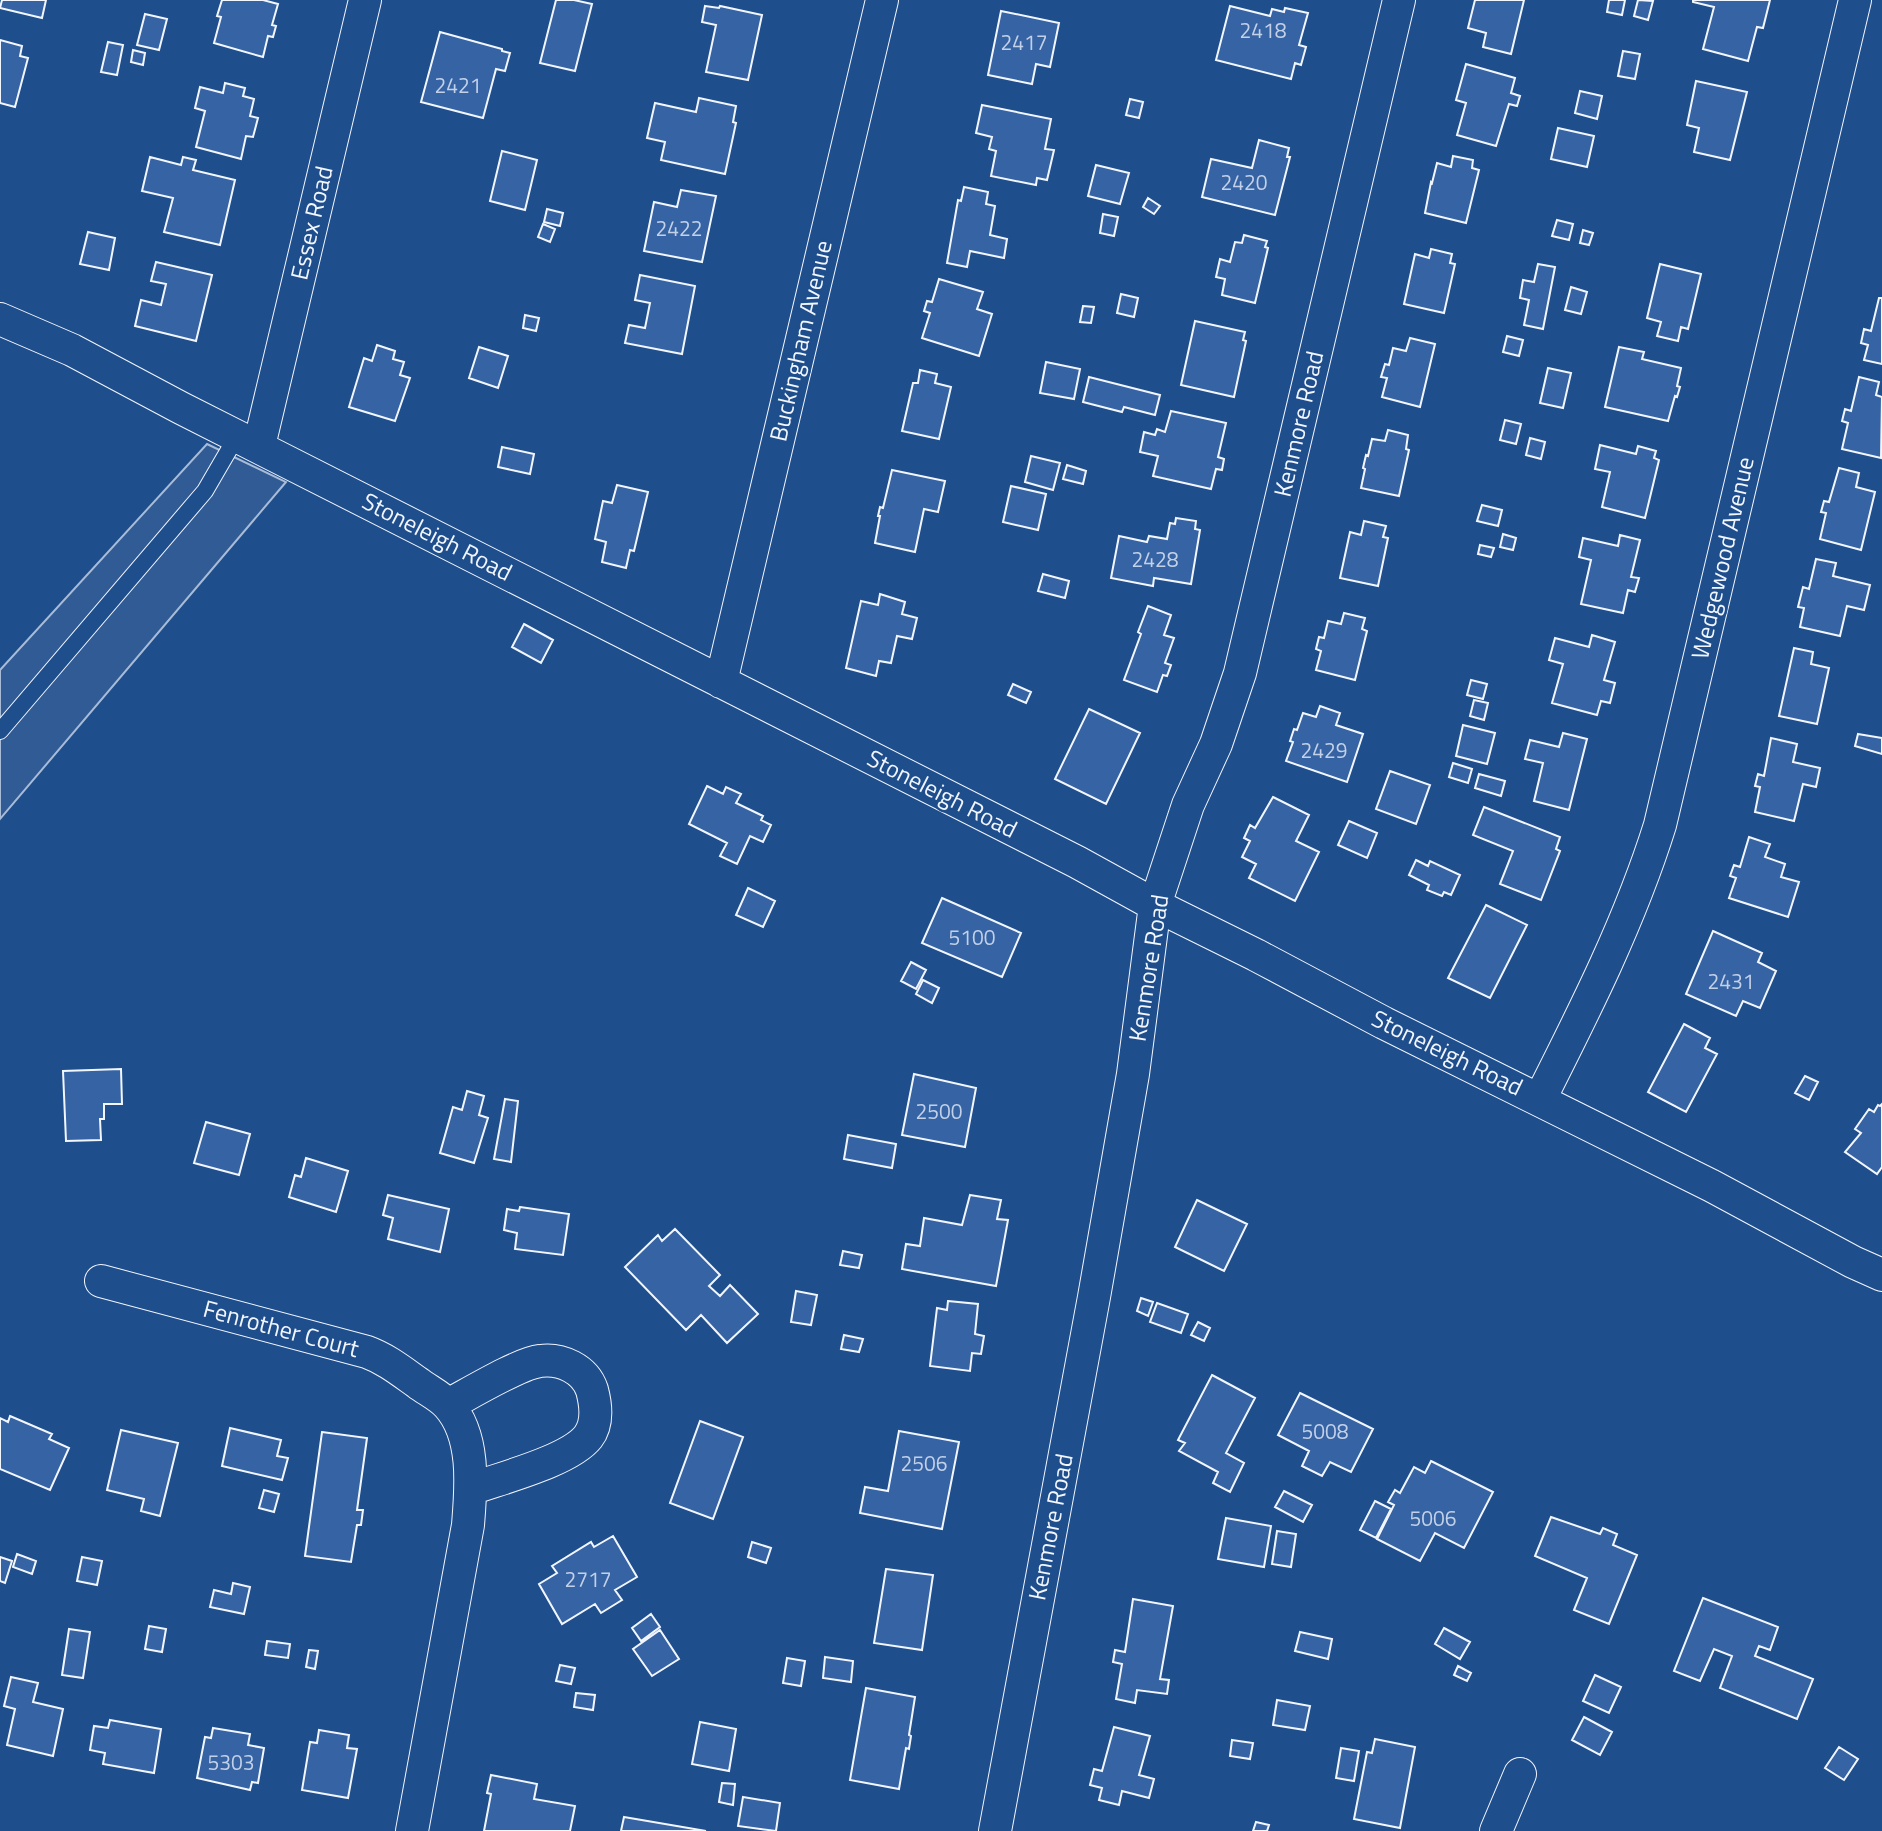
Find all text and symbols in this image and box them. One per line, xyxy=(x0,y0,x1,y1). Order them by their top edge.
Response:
house number: 2418 xyxy=(1239,14,1287,46)
house number: 2417 xyxy=(1000,26,1048,58)
house number: 2421 xyxy=(434,69,482,101)
street label: Essex Road xyxy=(280,162,342,283)
house number: 2420 xyxy=(1220,166,1268,198)
house number: 2422 xyxy=(655,212,703,244)
street label: Buckingham Avenue xyxy=(759,237,841,445)
street label: Kenmore Road xyxy=(1264,347,1332,500)
street label: Wedgewood Avenue xyxy=(1681,453,1763,662)
street label: Stoneleigh Road xyxy=(356,483,519,589)
house number: 2428 xyxy=(1131,543,1179,575)
house number: 2429 xyxy=(1300,734,1348,766)
street label: Stoneleigh Road xyxy=(861,740,1024,846)
street label: Kenmore Road xyxy=(1119,892,1177,1044)
house number: 5100 xyxy=(948,921,996,953)
house number: 2431 xyxy=(1707,965,1755,997)
street label: Stoneleigh Road xyxy=(1366,1000,1529,1104)
house number: 2500 xyxy=(915,1095,963,1127)
street label: Fenrother Court xyxy=(199,1290,364,1366)
house number: 5008 xyxy=(1301,1415,1349,1447)
house number: 2506 xyxy=(900,1447,948,1479)
street label: Kenmore Road xyxy=(1018,1451,1082,1603)
house number: 5006 xyxy=(1409,1502,1457,1534)
house number: 2717 xyxy=(564,1563,612,1595)
house number: 5303 xyxy=(207,1746,255,1778)

